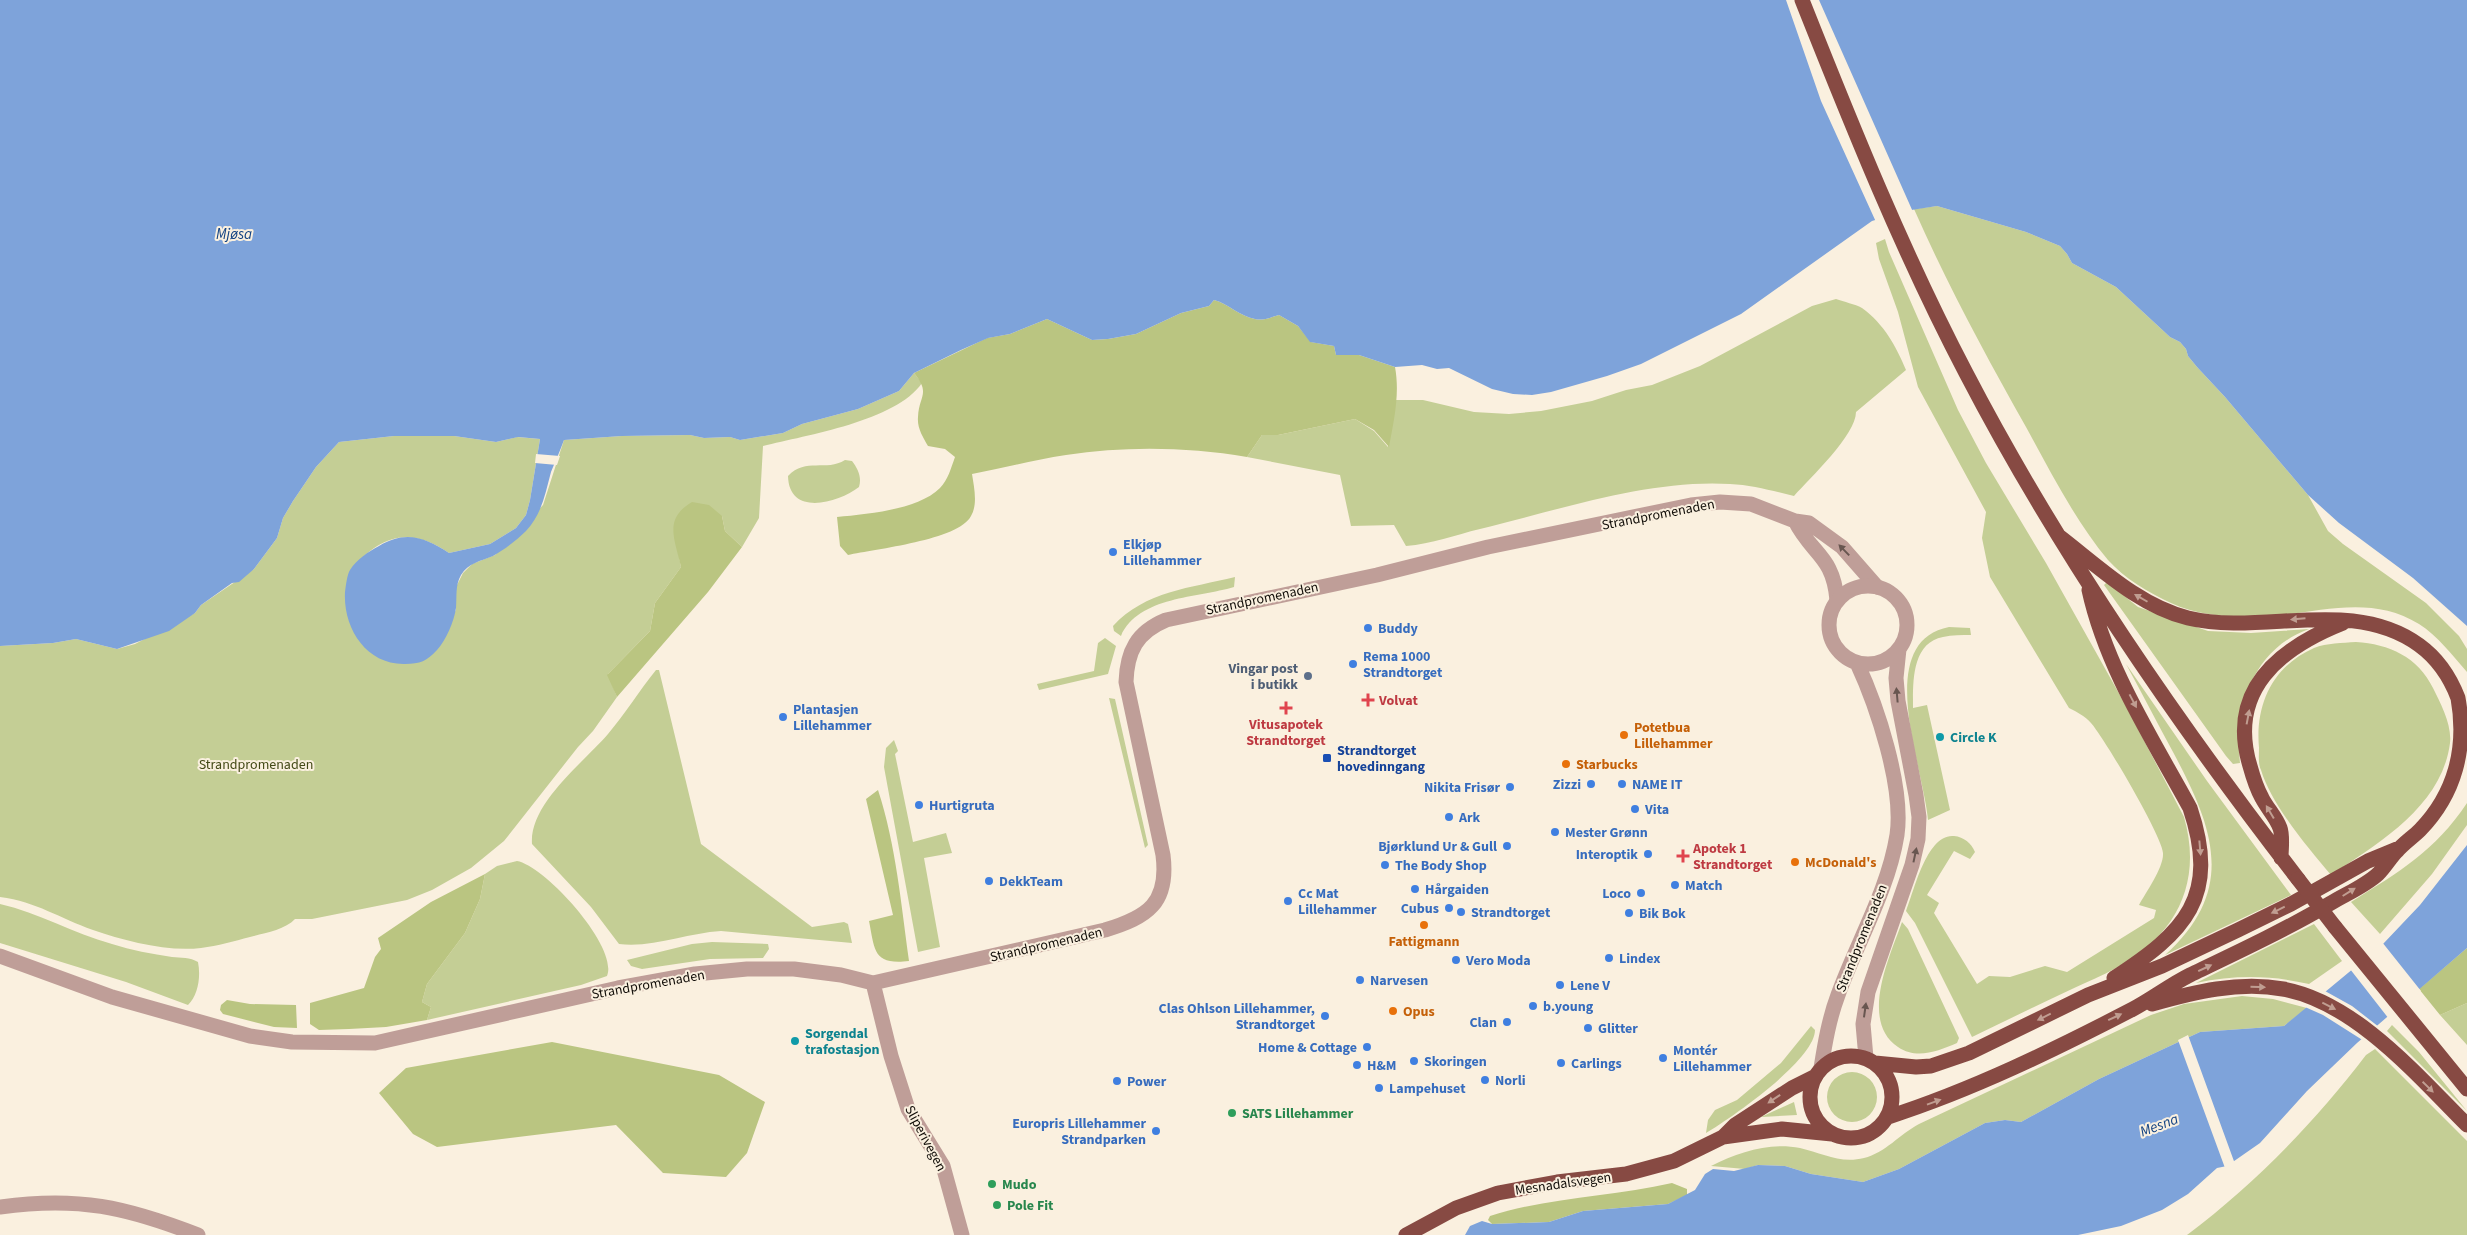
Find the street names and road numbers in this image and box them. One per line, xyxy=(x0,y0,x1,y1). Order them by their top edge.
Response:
street label: Strandpromenaden xyxy=(1600,494,1716,536)
street label: Strandpromenaden xyxy=(1204,577,1320,621)
street label: Strandpromenaden xyxy=(1831,881,1893,995)
street label: Strandpromenaden xyxy=(988,922,1104,968)
street label: Strandpromenaden xyxy=(590,965,706,1005)
street label: Sliperivegen xyxy=(899,1102,951,1175)
street label: Mesnadalsvegen xyxy=(1514,1167,1612,1201)

